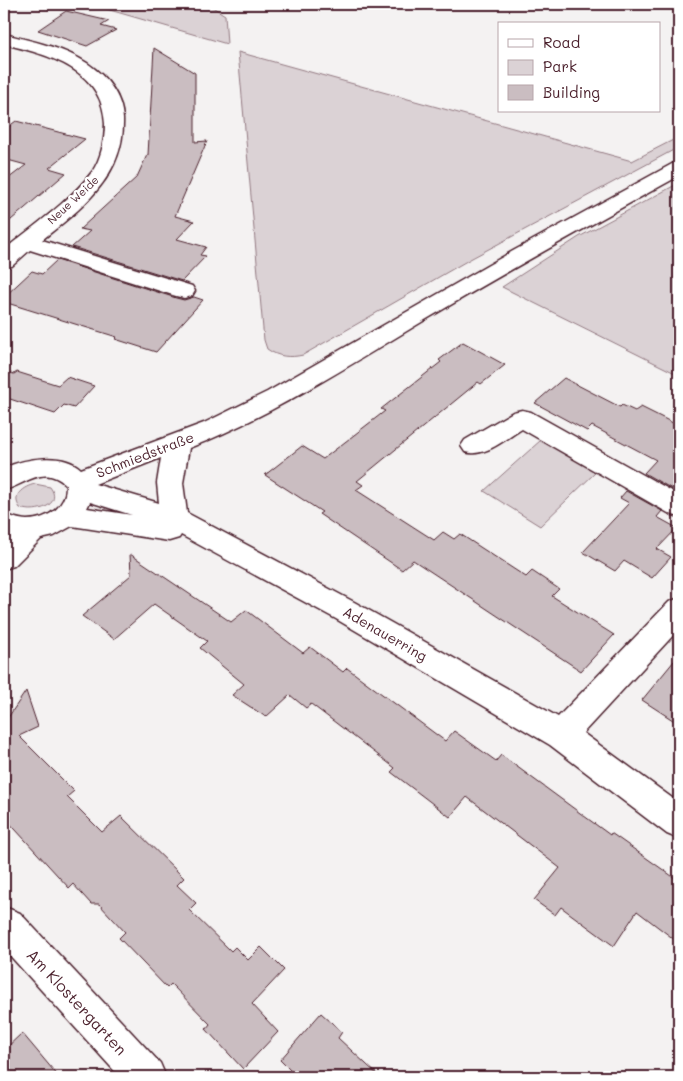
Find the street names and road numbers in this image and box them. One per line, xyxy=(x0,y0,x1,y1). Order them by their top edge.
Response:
street label: Neue Weide xyxy=(44,172,102,227)
street label: Schmiedstraße xyxy=(93,427,196,482)
street label: Adenauerring xyxy=(340,602,431,665)
street label: Am Klostergarten xyxy=(23,944,132,1059)

